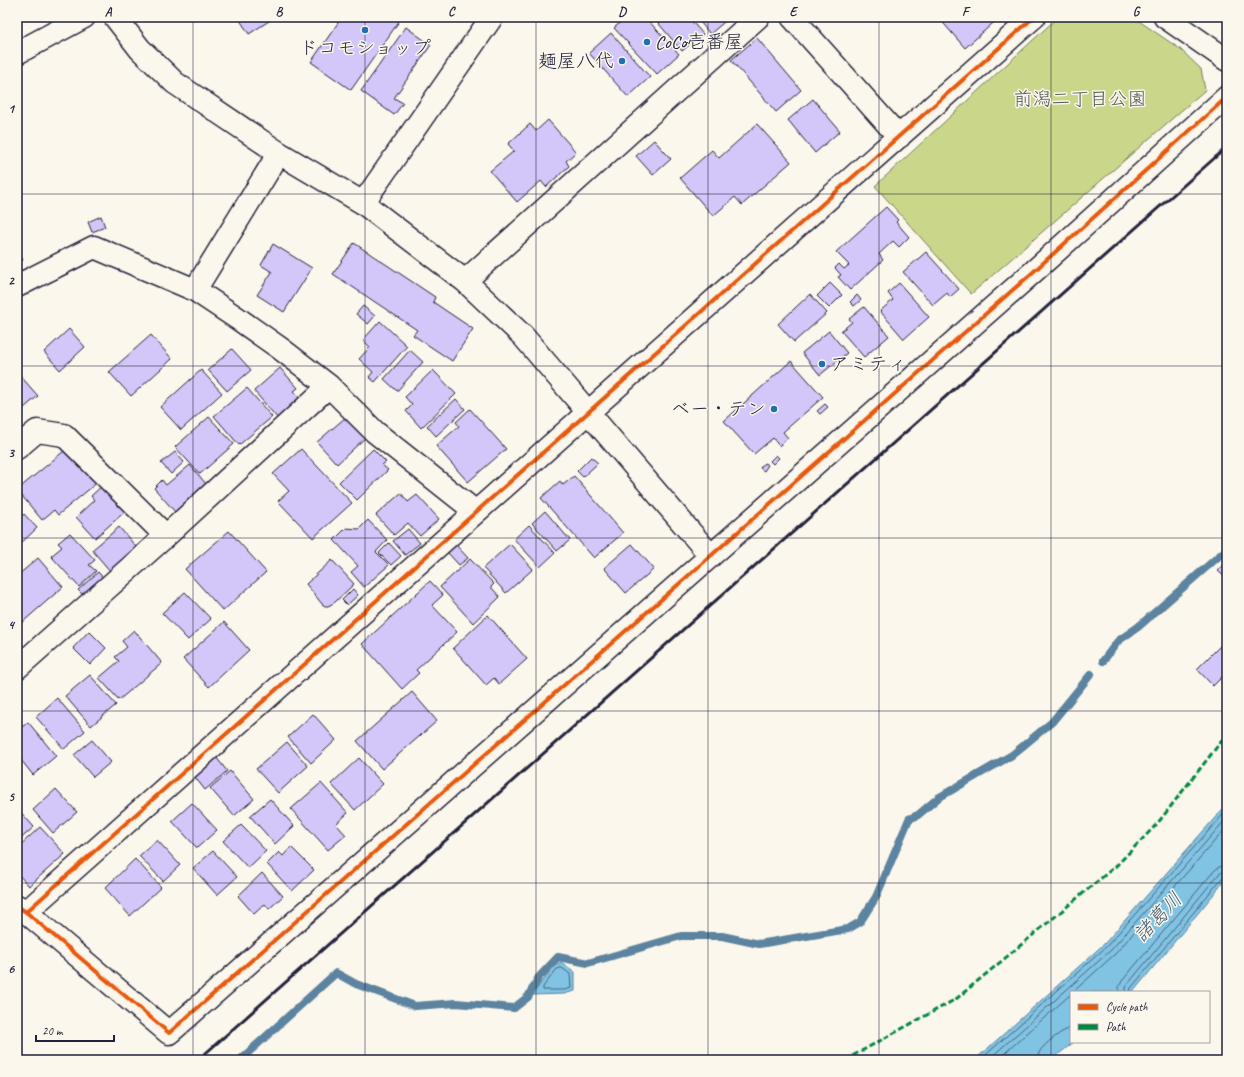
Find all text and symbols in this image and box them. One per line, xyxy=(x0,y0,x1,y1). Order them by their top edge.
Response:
text: A xyxy=(105,4,113,20)
text: B xyxy=(276,4,284,20)
text: C xyxy=(448,4,456,20)
text: D xyxy=(618,4,627,20)
text: E xyxy=(790,4,799,20)
text: F xyxy=(962,4,971,20)
text: G xyxy=(1133,4,1141,20)
marker: ドコモショップ xyxy=(360,25,370,35)
place label: CoCo壱番屋 xyxy=(655,30,744,54)
place label: ドコモショップ xyxy=(299,36,431,60)
marker: CoCo壱番屋 xyxy=(642,37,652,47)
place label: 麺屋八代 xyxy=(538,49,614,73)
marker: 麺屋八代 xyxy=(617,56,627,66)
park label: 前潟二丁目公園 xyxy=(1013,87,1147,111)
text: 1 xyxy=(8,101,16,117)
text: 2 xyxy=(8,273,15,289)
place label: アミティ xyxy=(830,352,906,376)
marker: アミティ xyxy=(817,359,827,369)
place label: ベー・テン xyxy=(671,397,766,421)
marker: ベー・テン xyxy=(769,404,779,414)
text: 3 xyxy=(8,445,15,461)
text: 4 xyxy=(8,617,16,633)
text: 5 xyxy=(8,789,15,805)
water label: 諸葛川 xyxy=(1128,887,1188,947)
text: 6 xyxy=(8,961,15,977)
legend xyxy=(1070,991,1210,1043)
text: Cycle path xyxy=(1106,999,1148,1015)
scale bar xyxy=(36,1017,114,1043)
text: Path xyxy=(1106,1019,1126,1035)
text: 20 m xyxy=(42,1023,64,1039)

